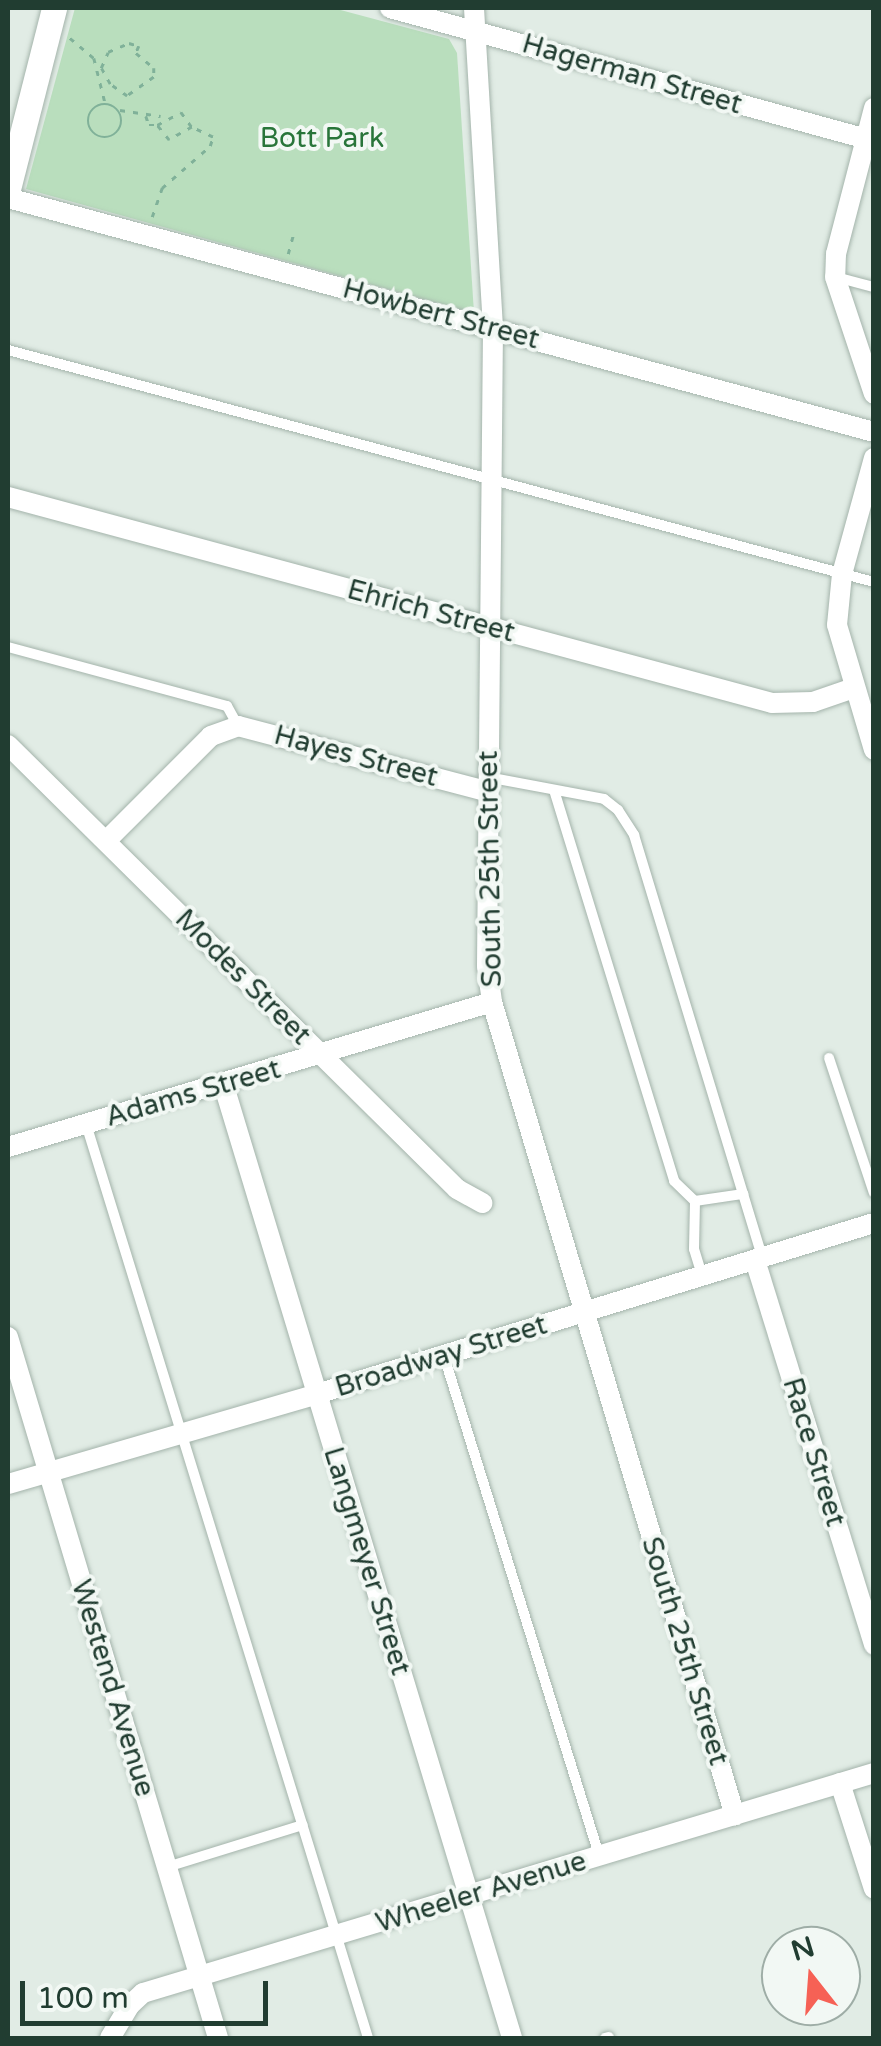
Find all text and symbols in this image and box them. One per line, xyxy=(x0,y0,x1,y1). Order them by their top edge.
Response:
street label: Hagerman Street xyxy=(518,27,746,121)
park label: Bott Park xyxy=(260,121,384,155)
street label: Howbert Street xyxy=(339,272,543,356)
street label: Ehrich Street xyxy=(344,573,518,649)
street label: Hayes Street xyxy=(270,718,442,794)
street label: South 25th Street xyxy=(471,750,509,988)
street label: Modes Street xyxy=(168,902,318,1052)
street label: Adams Street xyxy=(102,1052,284,1134)
street label: Broadway Street xyxy=(331,1308,551,1404)
street label: Race Street xyxy=(775,1374,853,1530)
street label: Langmeyer Street xyxy=(316,1443,418,1679)
street label: South 25th Street xyxy=(634,1533,736,1769)
street label: Westend Avenue xyxy=(64,1576,162,1800)
street label: Wheeler Avenue xyxy=(372,1844,590,1940)
north arrow xyxy=(761,1926,861,2026)
text: N xyxy=(787,1930,819,1969)
scale bar xyxy=(25,1961,272,2023)
text: 100 m xyxy=(37,1980,129,2017)

